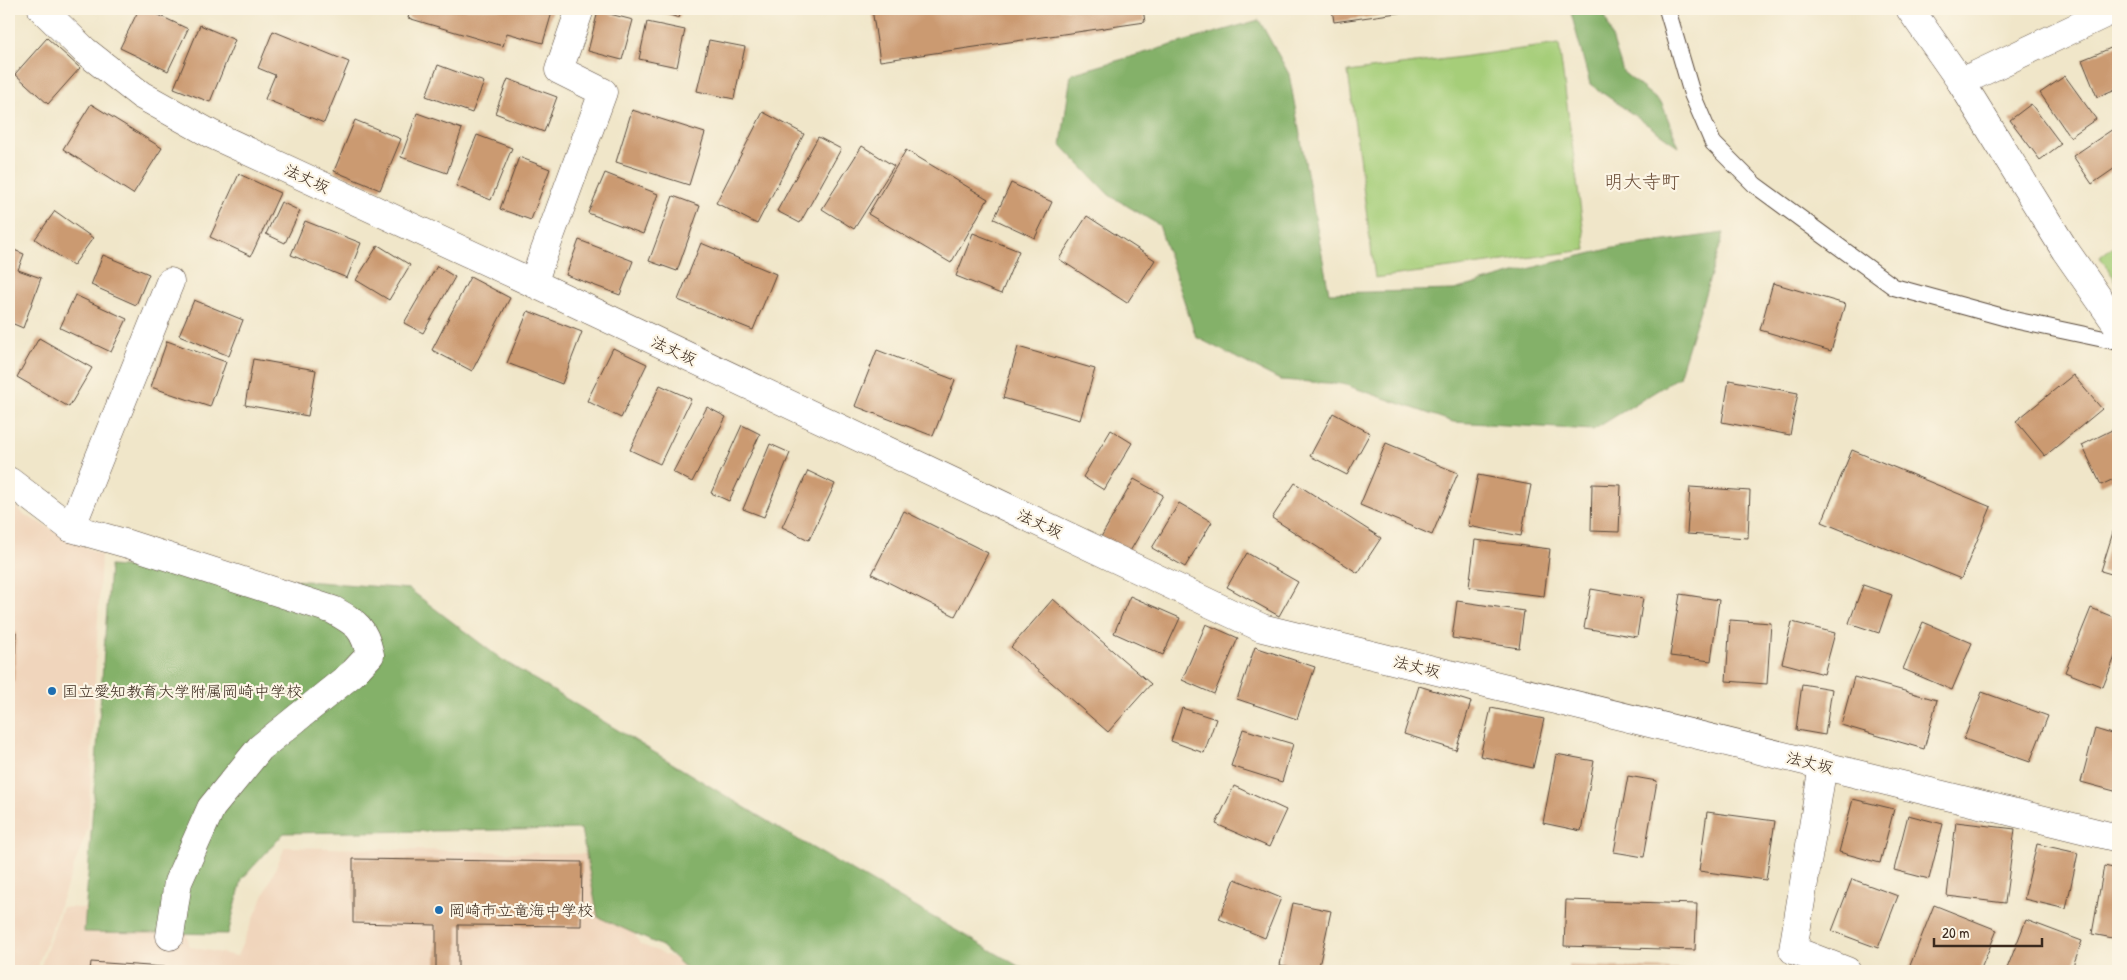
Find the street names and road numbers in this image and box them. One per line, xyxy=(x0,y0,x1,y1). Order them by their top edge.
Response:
street label: 法丈坂 xyxy=(281,158,333,198)
street label: 法丈坂 xyxy=(648,330,700,370)
street label: 法丈坂 xyxy=(1014,503,1066,543)
street label: 法丈坂 xyxy=(1391,650,1443,682)
street label: 法丈坂 xyxy=(1784,746,1836,778)

